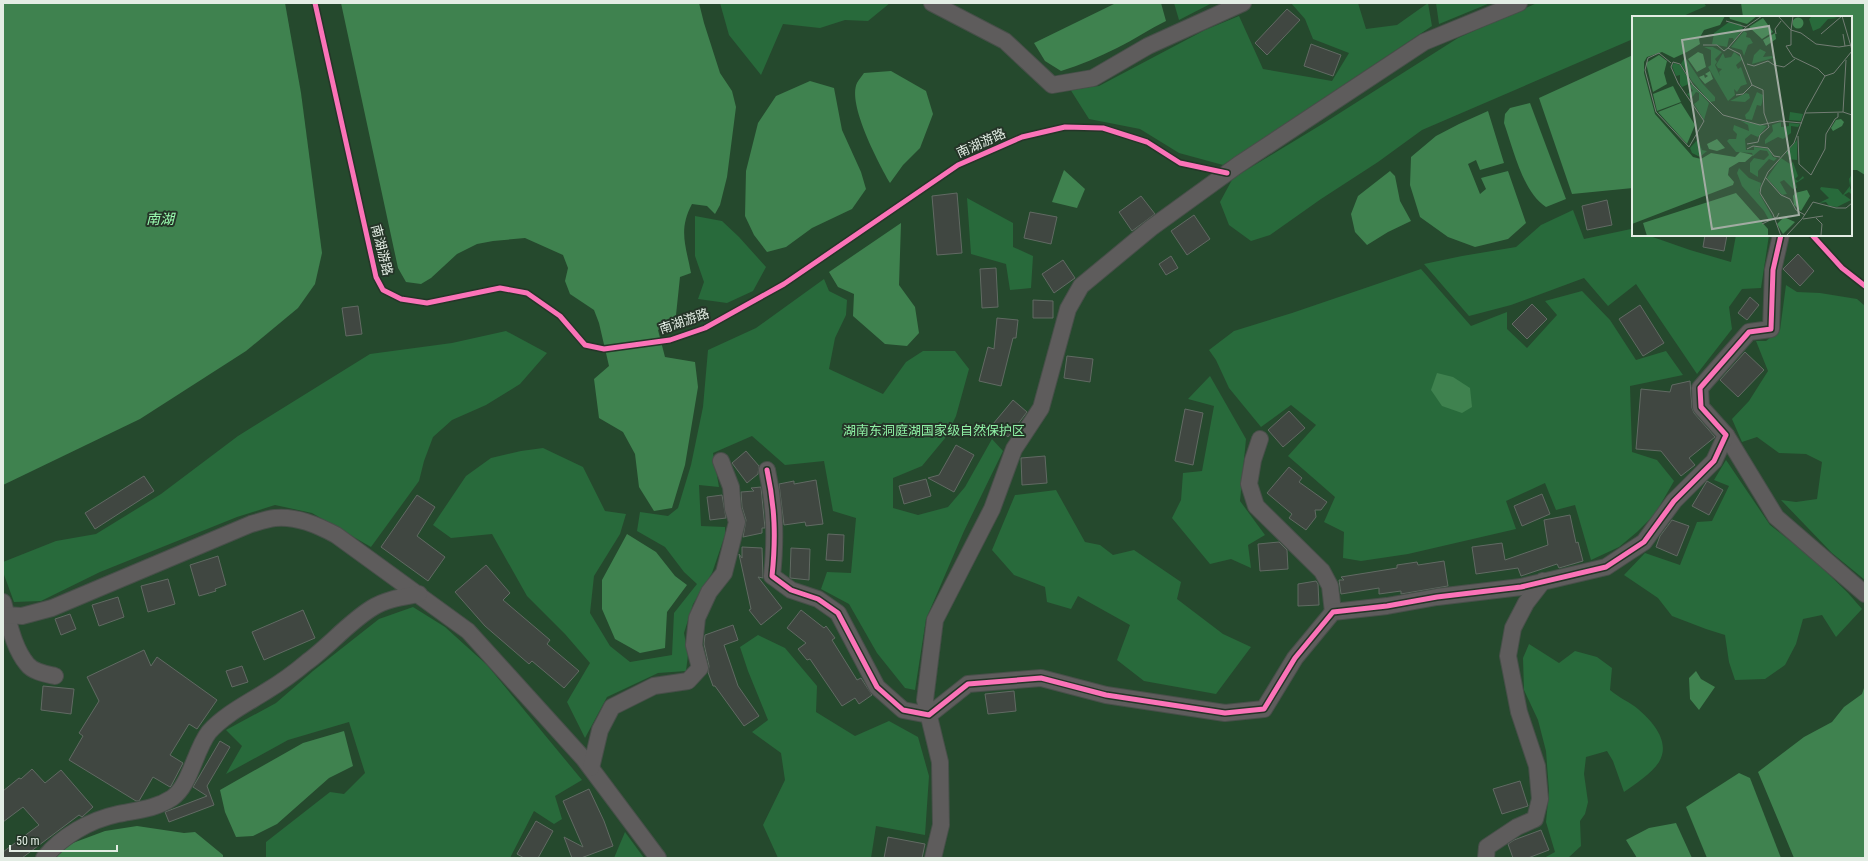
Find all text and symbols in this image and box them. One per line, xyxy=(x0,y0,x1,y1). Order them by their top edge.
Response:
inset map xyxy=(1632,16,1852,236)
street label: 南湖游路 xyxy=(954,126,1008,160)
water label: 南湖 xyxy=(146,211,176,227)
street label: 南湖游路 xyxy=(368,223,396,277)
street label: 南湖游路 xyxy=(657,305,711,337)
park label: 湖南东洞庭湖国家级自然保护区 xyxy=(843,423,1025,438)
scale bar xyxy=(10,827,117,853)
text: 50 m xyxy=(16,834,40,848)

